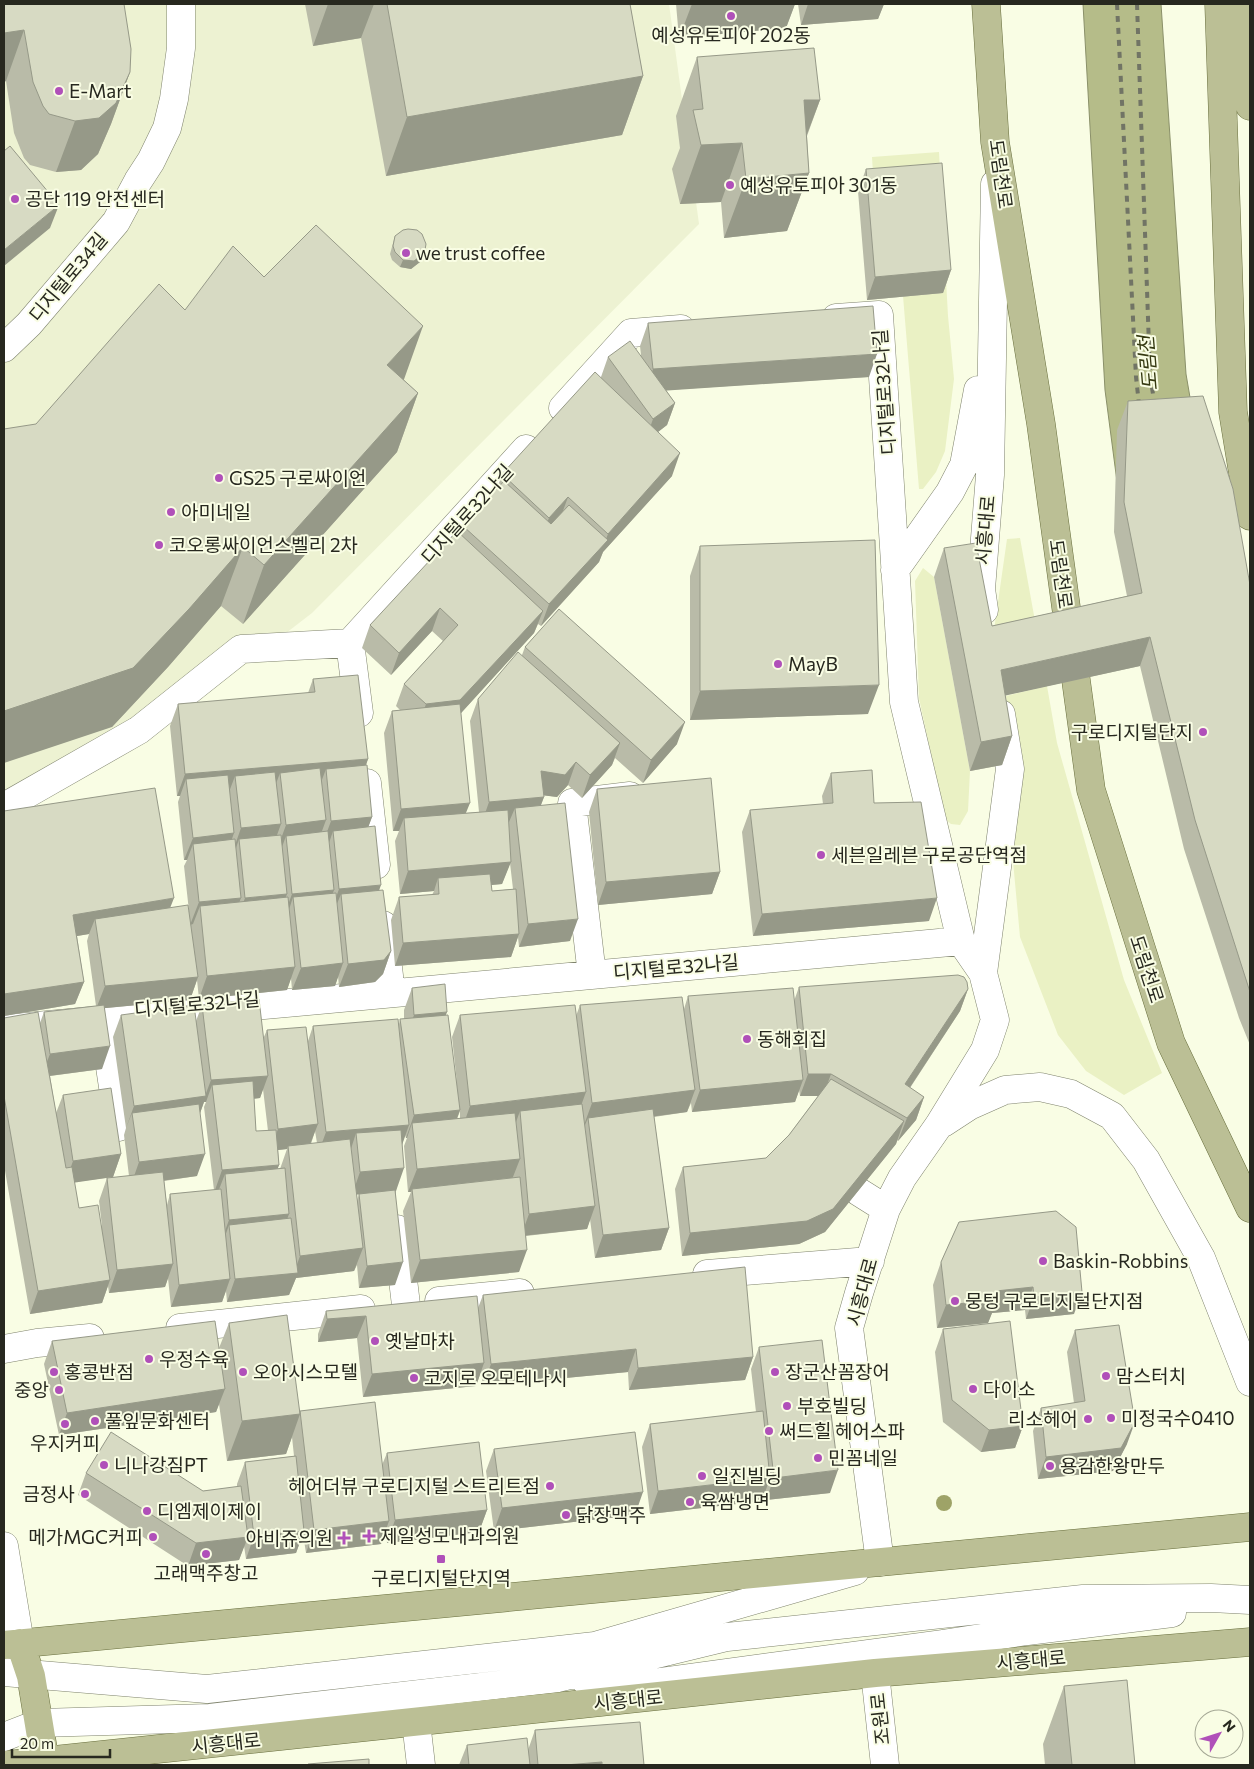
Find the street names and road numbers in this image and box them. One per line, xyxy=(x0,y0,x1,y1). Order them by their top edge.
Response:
street label: 도림천로 xyxy=(985,138,1018,210)
street label: 디지털로34길 xyxy=(24,227,112,326)
street label: 디지털로32나길 xyxy=(868,328,899,456)
street label: 디지털로32나길 xyxy=(416,459,517,568)
street label: 시흥대로 xyxy=(970,494,999,566)
street label: 도림천로 xyxy=(1045,538,1078,610)
street label: 도림천로 xyxy=(1126,932,1169,1006)
street label: 디지털로32나길 xyxy=(612,950,740,983)
street label: 디지털로32나길 xyxy=(133,987,261,1020)
street label: 시흥대로 xyxy=(841,1255,882,1329)
street label: 시흥대로 xyxy=(995,1645,1067,1674)
street label: 시흥대로 xyxy=(592,1684,664,1715)
street label: 조원로 xyxy=(865,1692,894,1746)
street label: 시흥대로 xyxy=(190,1727,262,1758)

